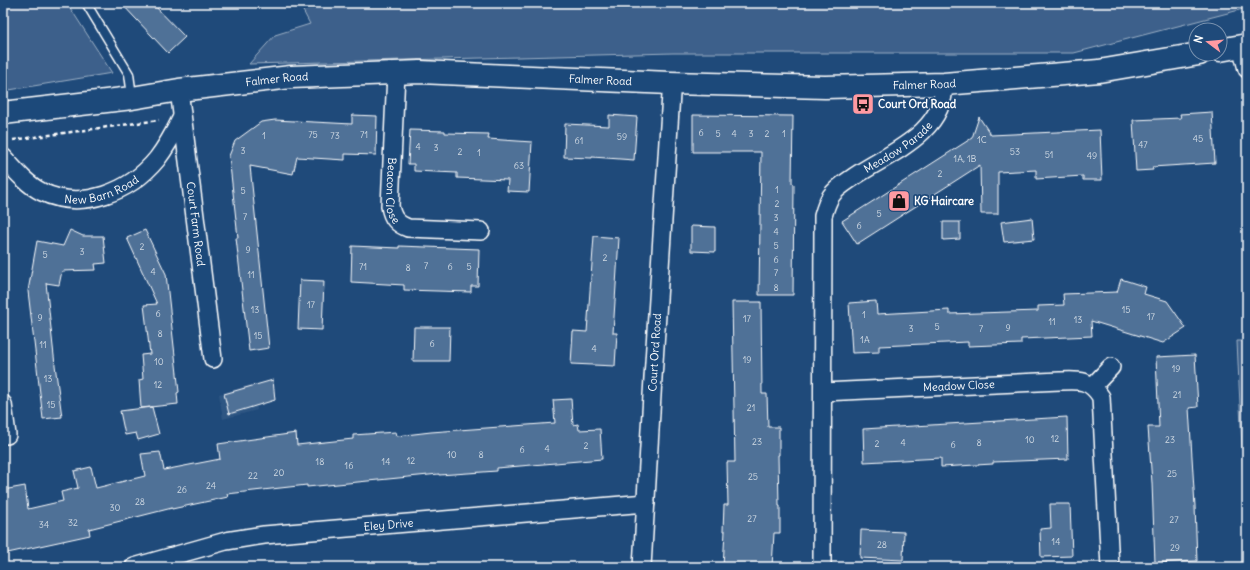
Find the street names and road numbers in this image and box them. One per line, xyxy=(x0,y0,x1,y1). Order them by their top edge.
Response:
street label: Falmer Road xyxy=(245,69,309,89)
street label: Falmer Road xyxy=(569,72,633,88)
street label: Falmer Road xyxy=(893,76,957,92)
street label: Meadow Parade xyxy=(861,118,935,176)
street label: Beacon Close xyxy=(383,157,403,227)
street label: New Barn Road xyxy=(64,172,142,207)
street label: Court Farm Road xyxy=(184,181,208,268)
street label: Court Ord Road xyxy=(645,312,664,392)
street label: Meadow Close xyxy=(923,377,995,394)
street label: Eley Drive xyxy=(363,516,414,534)

